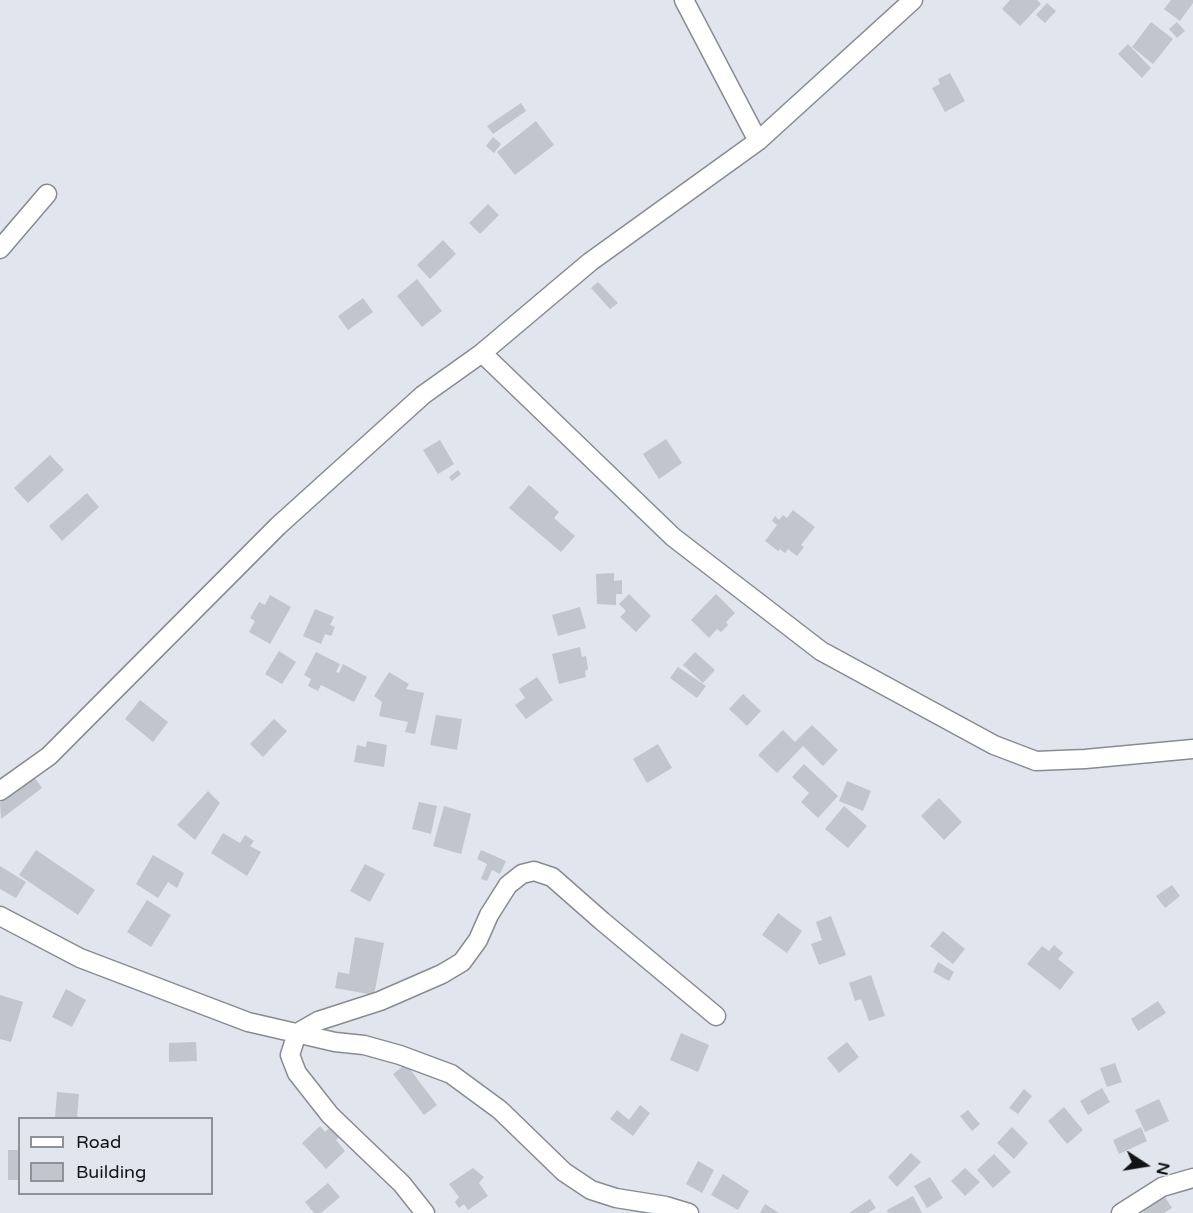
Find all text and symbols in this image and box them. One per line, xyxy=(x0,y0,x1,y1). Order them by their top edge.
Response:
legend xyxy=(18,1117,213,1195)
text: Road xyxy=(76,1131,121,1153)
north arrow xyxy=(1115,1135,1175,1195)
text: N xyxy=(1151,1160,1174,1177)
text: Building xyxy=(76,1161,146,1183)

